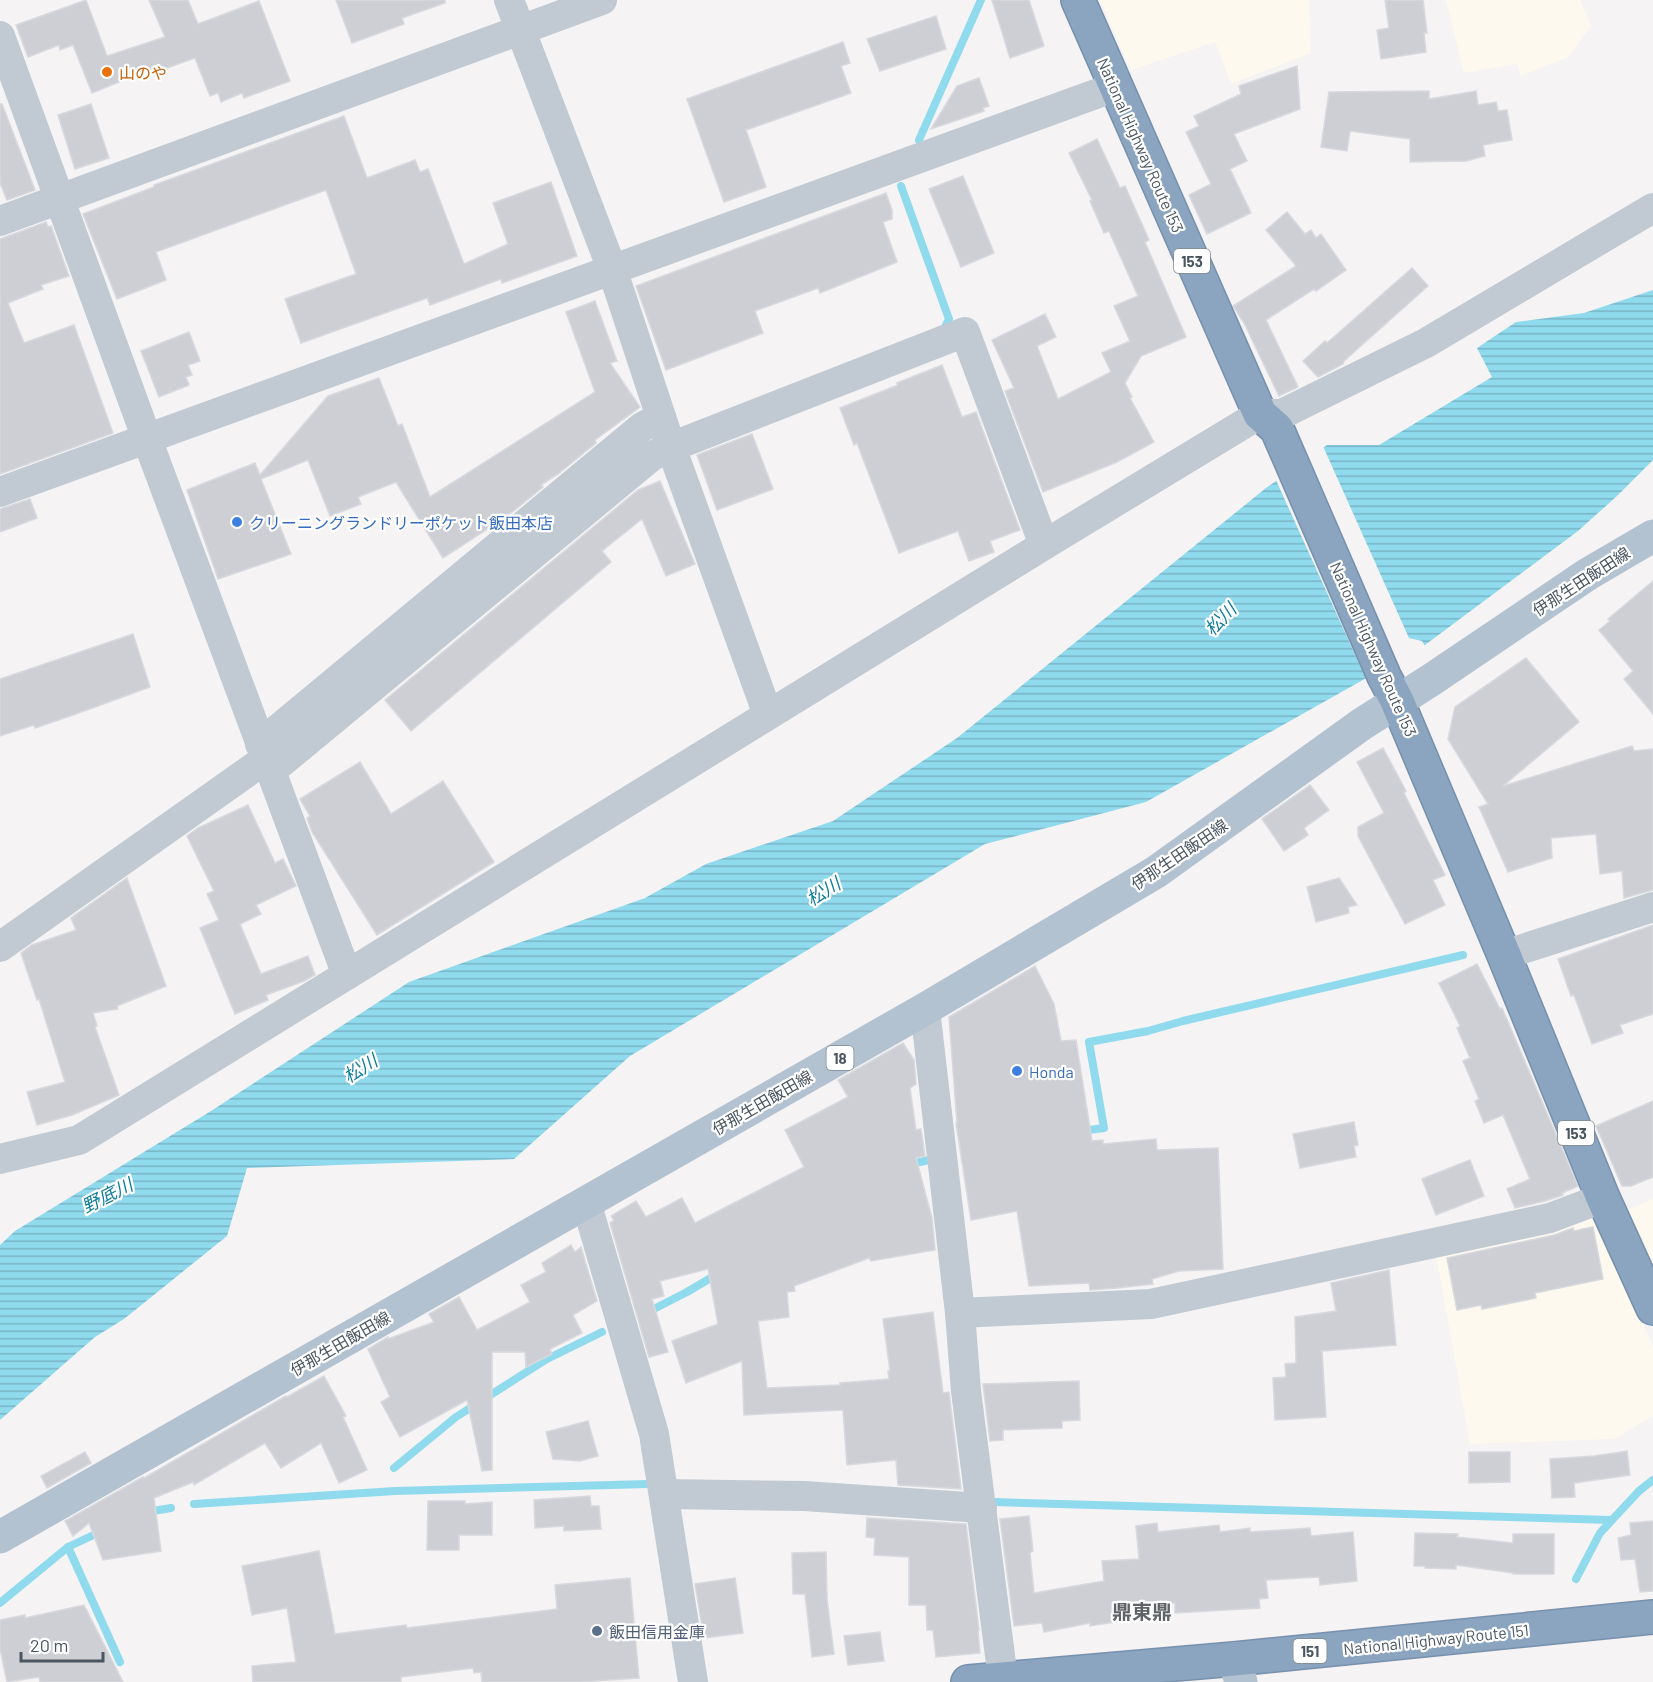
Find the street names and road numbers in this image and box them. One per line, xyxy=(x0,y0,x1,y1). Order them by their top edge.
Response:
street label: National Highway Route 153 xyxy=(1094,55,1188,235)
road number: 153 xyxy=(1174,249,1210,273)
street label: 伊那生田飯田線 xyxy=(1529,543,1633,619)
street label: National Highway Route 153 xyxy=(1327,559,1421,739)
street label: 伊那生田飯田線 xyxy=(1127,815,1231,893)
road number: 18 xyxy=(826,1046,854,1070)
street label: 伊那生田飯田線 xyxy=(709,1066,815,1138)
road number: 153 xyxy=(1558,1121,1594,1145)
street label: 伊那生田飯田線 xyxy=(287,1307,393,1379)
street label: National Highway Route 151 xyxy=(1342,1620,1530,1658)
road number: 151 xyxy=(1294,1639,1326,1663)

